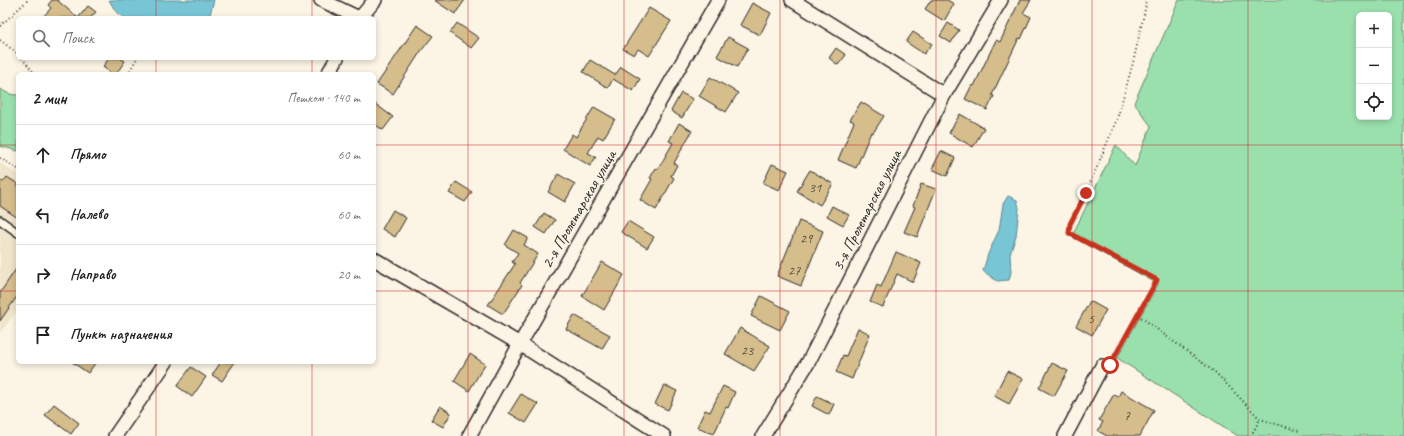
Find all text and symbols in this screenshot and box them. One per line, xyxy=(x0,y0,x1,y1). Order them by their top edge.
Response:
map controls xyxy=(1356,12,1392,120)
button: + xyxy=(1356,12,1392,48)
search box xyxy=(16,16,376,60)
icon: search xyxy=(30,27,52,49)
text: Поиск xyxy=(62,29,94,48)
button: − xyxy=(1356,48,1392,84)
button: locate xyxy=(1356,84,1392,120)
text: 2 мин xyxy=(32,88,67,109)
text: Пешком · 140 m xyxy=(287,90,360,106)
icon: ahead xyxy=(32,144,54,166)
text: Прямо xyxy=(70,145,106,164)
street label: 3-я Пролетарская улица xyxy=(828,145,907,274)
street label: 2-я Пролетарская улица xyxy=(537,146,622,272)
text: 60 m xyxy=(338,147,360,163)
house number: 31 xyxy=(809,179,822,196)
route end xyxy=(1077,184,1095,202)
icon: left xyxy=(32,204,54,226)
text: Налево xyxy=(70,205,108,224)
text: 60 m xyxy=(338,207,360,223)
house number: 29 xyxy=(800,230,814,247)
house number: 27 xyxy=(788,262,801,279)
icon: right xyxy=(32,264,54,286)
text: Направо xyxy=(70,265,116,284)
text: 20 m xyxy=(338,267,360,283)
house number: 5 xyxy=(1088,310,1095,327)
icon: arrive xyxy=(32,324,54,346)
text: Пункт назначения xyxy=(70,325,172,344)
house number: 23 xyxy=(741,342,755,359)
route start xyxy=(1101,356,1119,374)
house number: 7 xyxy=(1124,407,1131,424)

